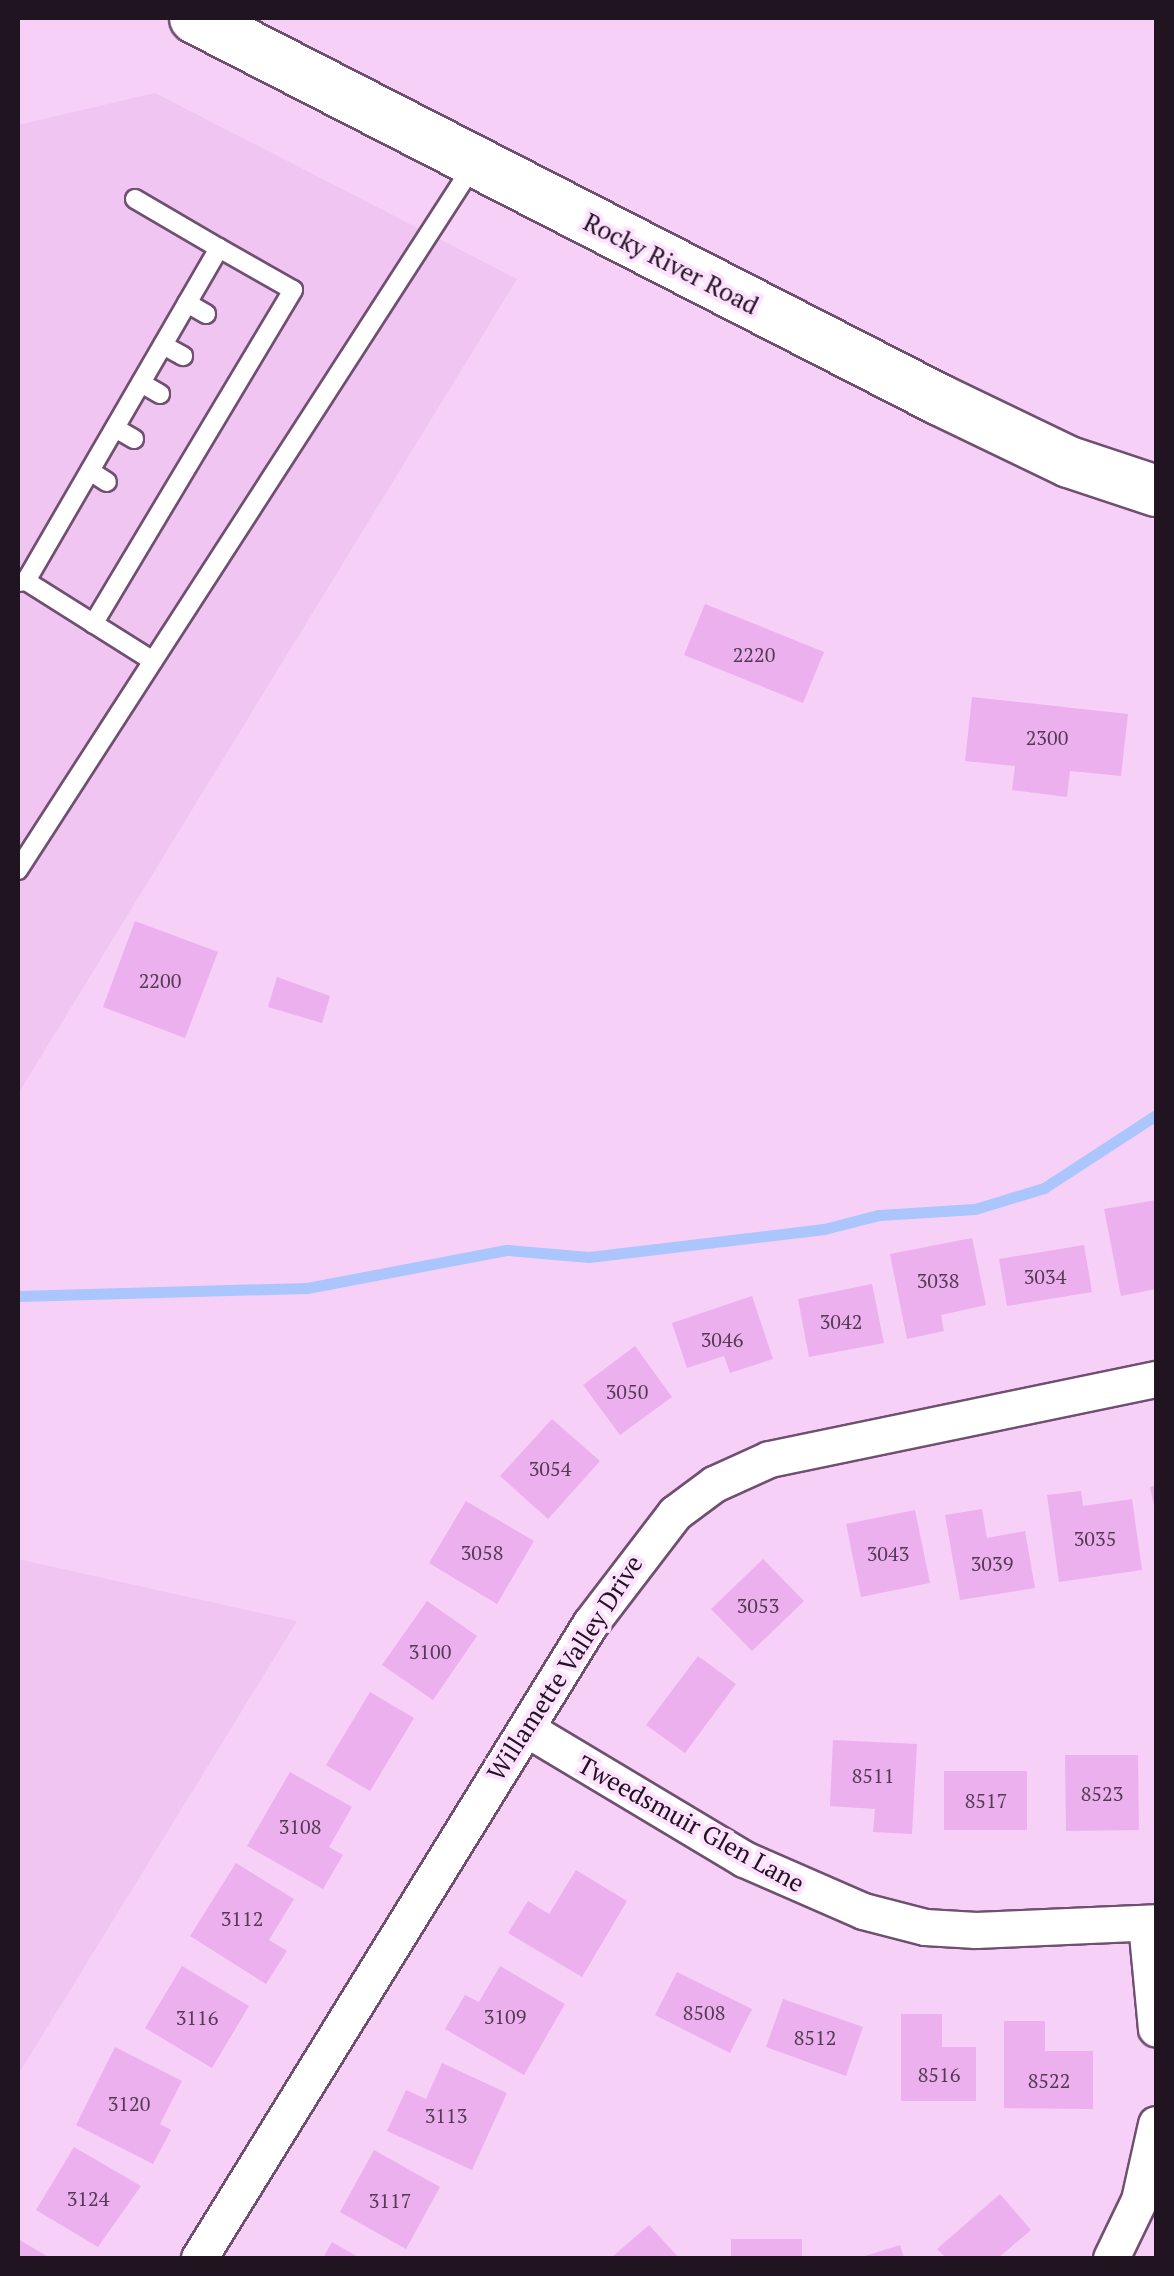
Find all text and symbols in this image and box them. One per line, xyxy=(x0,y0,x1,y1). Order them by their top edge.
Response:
street label: Rocky River Road xyxy=(579,207,763,321)
house number: 2220 xyxy=(733,642,775,666)
house number: 2300 xyxy=(1026,725,1068,749)
house number: 2200 xyxy=(139,968,181,992)
house number: 3034 xyxy=(1024,1264,1066,1288)
house number: 3038 xyxy=(917,1268,959,1292)
house number: 3042 xyxy=(820,1309,862,1333)
house number: 3046 xyxy=(701,1327,743,1351)
house number: 3050 xyxy=(606,1379,648,1403)
house number: 3054 xyxy=(529,1456,571,1480)
house number: 3035 xyxy=(1074,1526,1116,1550)
house number: 3058 xyxy=(461,1540,503,1564)
house number: 3043 xyxy=(867,1541,909,1565)
street label: Willamette Valley Drive xyxy=(481,1550,649,1786)
house number: 3039 xyxy=(971,1551,1013,1575)
house number: 3053 xyxy=(737,1593,779,1617)
house number: 3100 xyxy=(409,1639,451,1663)
street label: Tweedsmuir Glen Lane xyxy=(572,1749,810,1899)
house number: 8511 xyxy=(852,1763,894,1787)
house number: 8523 xyxy=(1081,1781,1123,1805)
house number: 8517 xyxy=(965,1788,1007,1812)
house number: 3108 xyxy=(279,1814,321,1838)
house number: 3112 xyxy=(221,1906,263,1930)
house number: 8508 xyxy=(683,2000,725,2024)
house number: 3109 xyxy=(484,2004,526,2028)
house number: 3116 xyxy=(176,2005,218,2029)
house number: 8512 xyxy=(794,2025,836,2049)
house number: 8516 xyxy=(918,2062,960,2086)
house number: 8522 xyxy=(1028,2068,1070,2092)
house number: 3120 xyxy=(108,2091,150,2115)
house number: 3113 xyxy=(425,2103,467,2127)
house number: 3124 xyxy=(67,2186,109,2210)
house number: 3117 xyxy=(369,2188,411,2212)

